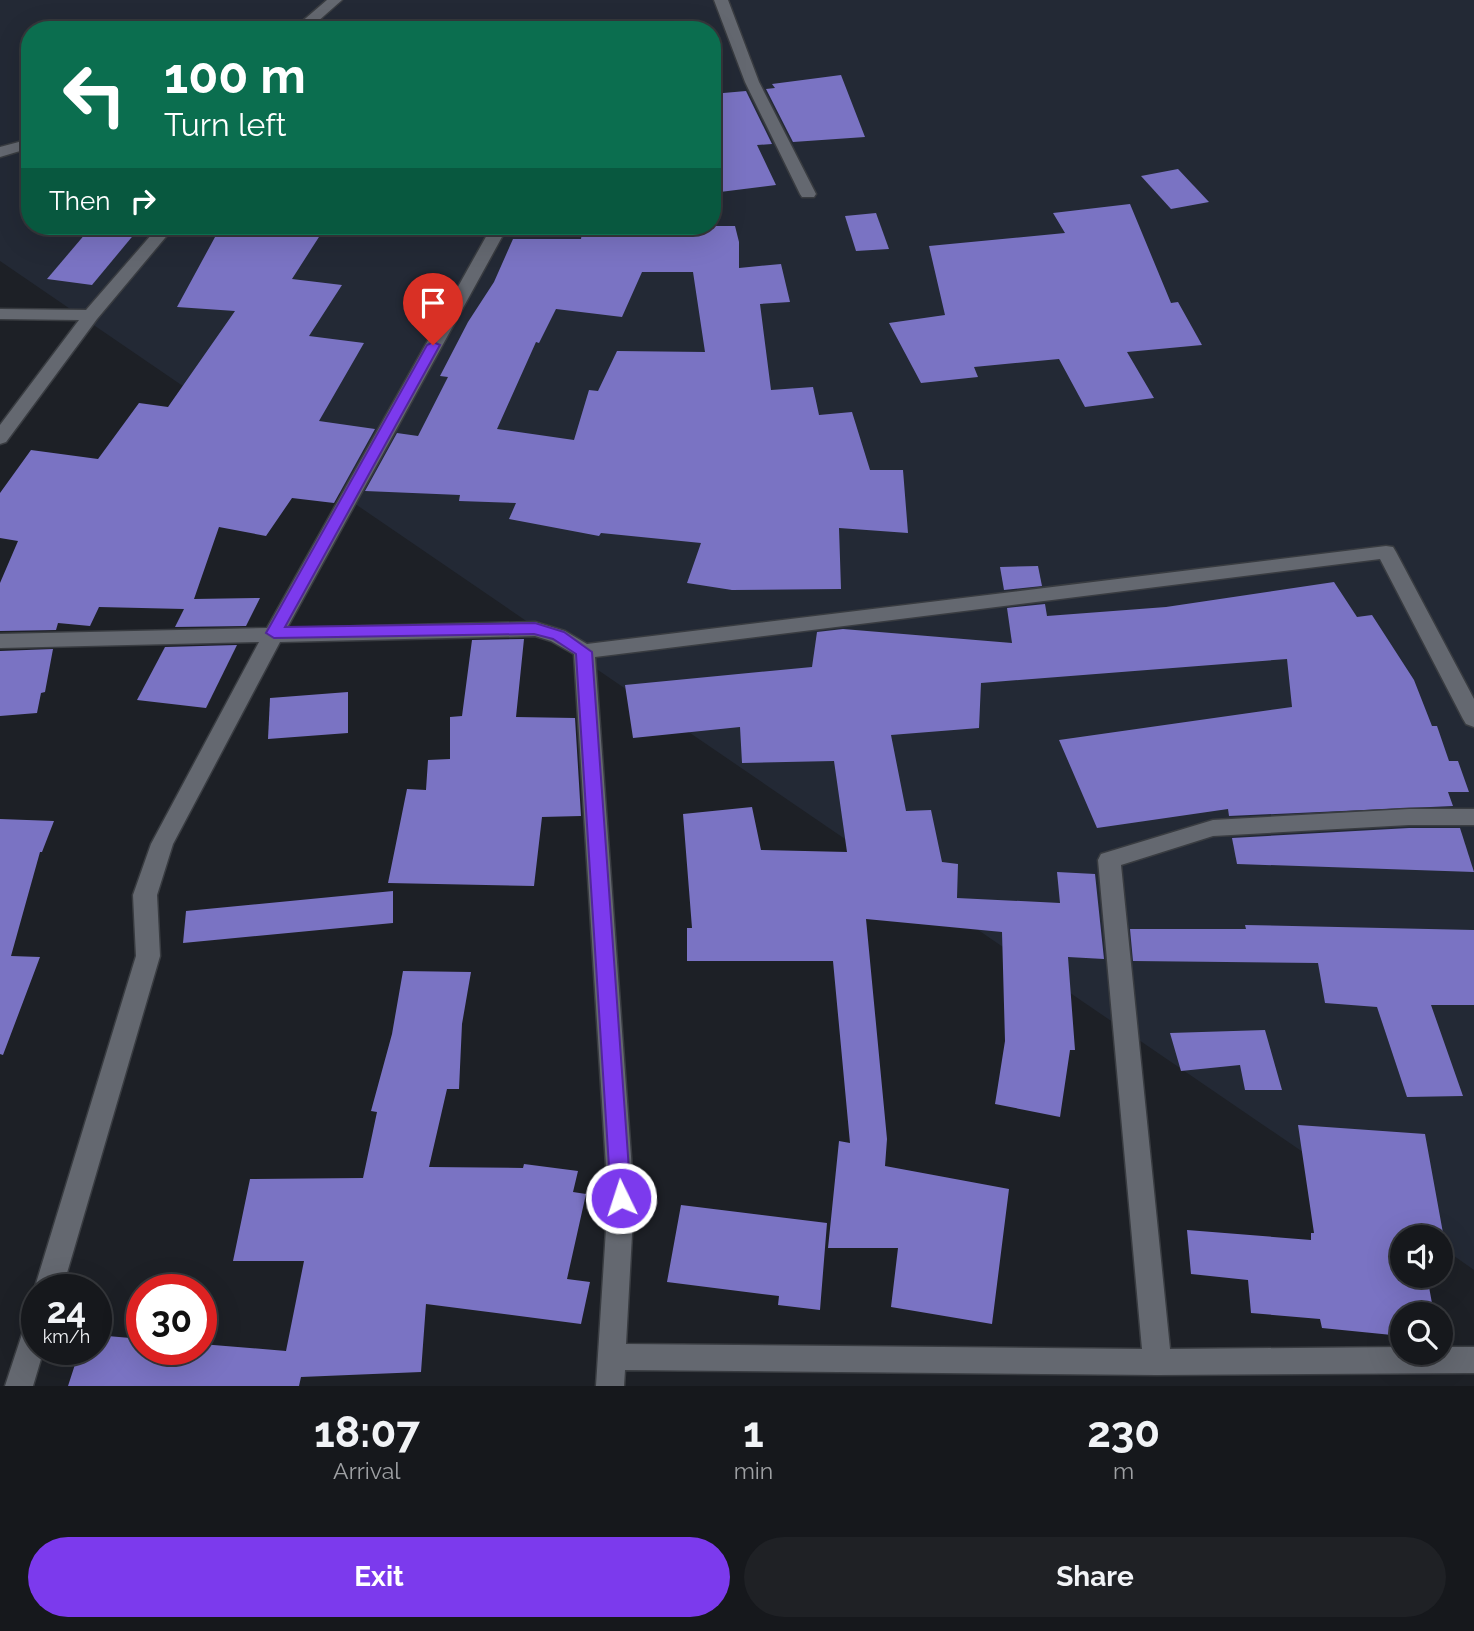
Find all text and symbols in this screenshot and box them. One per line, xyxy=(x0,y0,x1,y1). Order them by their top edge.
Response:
text: 100 m xyxy=(164,47,306,104)
icon: left xyxy=(49,49,140,140)
text: Turn left xyxy=(164,106,286,143)
icon: right xyxy=(124,182,162,220)
text: Then xyxy=(49,186,110,216)
pin xyxy=(403,273,463,345)
icon: arrive xyxy=(414,284,452,322)
position arrow xyxy=(584,1161,658,1235)
map controls xyxy=(1390,1225,1453,1365)
button: sound xyxy=(1390,1225,1453,1288)
speed limit sign: 30 xyxy=(126,1274,217,1365)
text: 24 xyxy=(47,1290,86,1331)
button: search xyxy=(1390,1302,1453,1365)
text: km/h xyxy=(43,1326,90,1347)
text: 18:07 xyxy=(314,1408,420,1457)
text: 1 xyxy=(743,1408,764,1457)
text: 230 xyxy=(1087,1408,1160,1457)
text: Arrival xyxy=(333,1457,401,1484)
text: min xyxy=(734,1457,773,1484)
text: m xyxy=(1113,1457,1134,1484)
button: Exit xyxy=(28,1537,730,1617)
button: Share xyxy=(744,1537,1446,1617)

